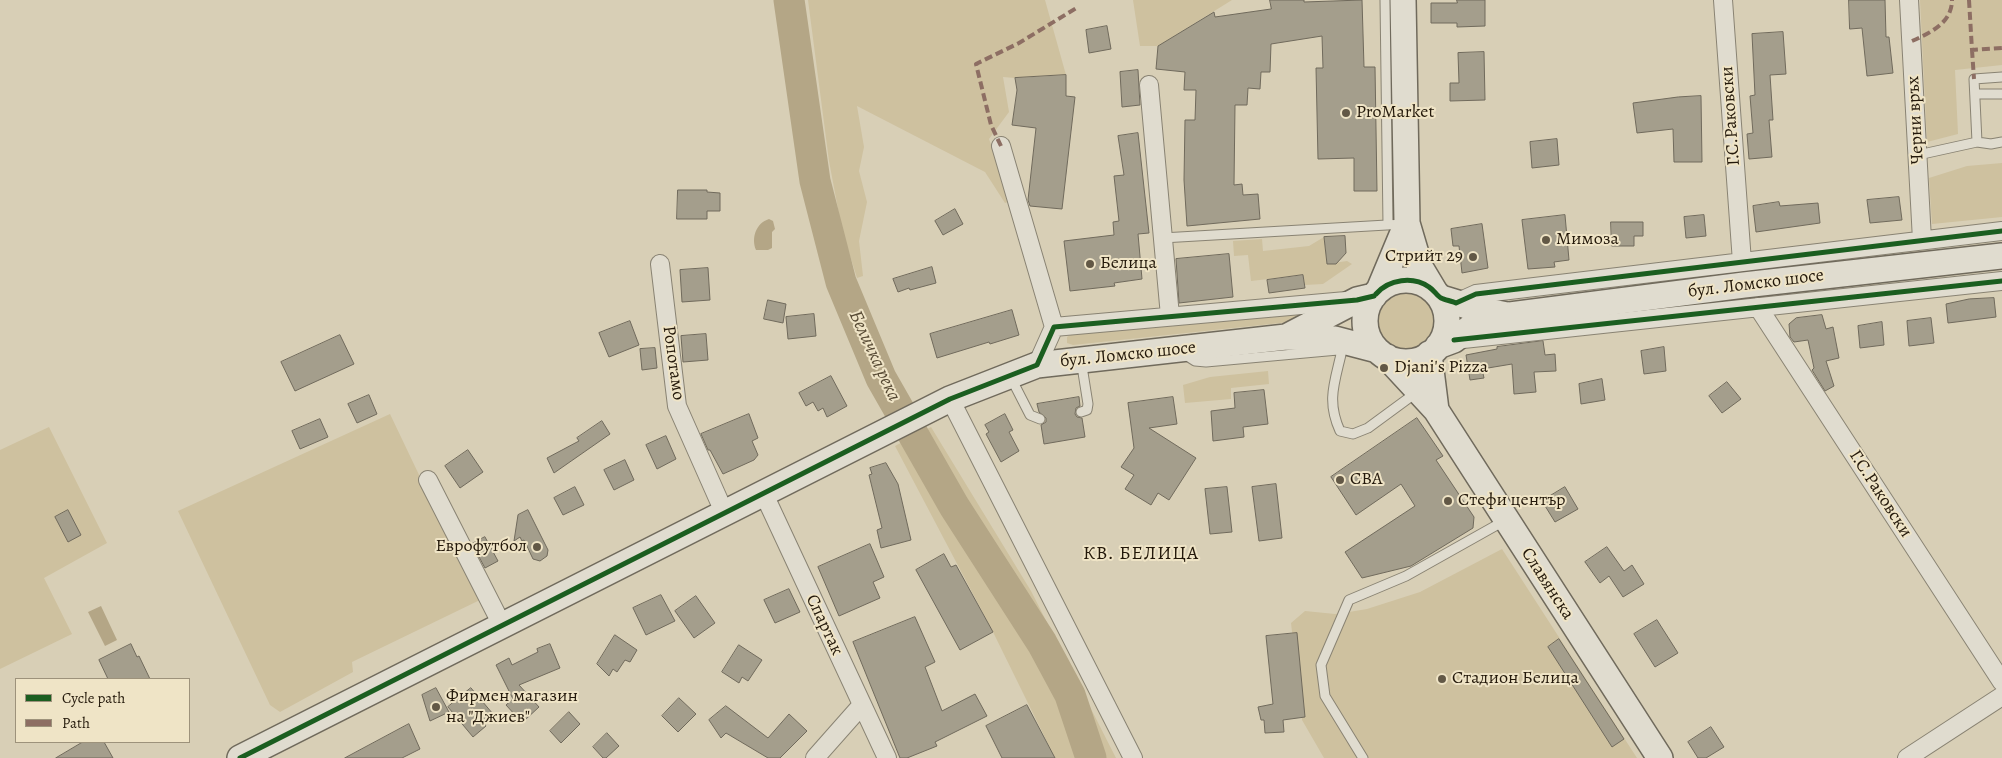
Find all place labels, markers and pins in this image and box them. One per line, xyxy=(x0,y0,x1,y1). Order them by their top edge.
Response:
place label: ProMarket xyxy=(1356,102,1434,124)
marker: ProMarket xyxy=(1340,107,1352,119)
place label: Мимоза xyxy=(1556,229,1619,251)
marker: Мимоза xyxy=(1540,234,1552,246)
place label: Стрийт 29 xyxy=(1385,246,1463,268)
marker: Стрийт 29 xyxy=(1467,251,1479,263)
place label: Белица xyxy=(1100,253,1157,275)
marker: Белица xyxy=(1084,258,1096,270)
place label: Djani's Pizza xyxy=(1394,357,1488,379)
marker: Djani's Pizza xyxy=(1378,362,1390,374)
place label: CBA xyxy=(1350,469,1383,491)
marker: CBA xyxy=(1334,474,1346,486)
place label: Стефи център xyxy=(1458,490,1566,512)
marker: Стефи център xyxy=(1442,495,1454,507)
place label: Еврофутбол xyxy=(435,536,527,558)
marker: Еврофутбол xyxy=(531,541,543,553)
place label: Стадион Белица xyxy=(1452,668,1579,690)
marker: Стадион Белица xyxy=(1436,673,1448,685)
place label: Фирмен магазин на "Джиев" xyxy=(446,686,578,729)
marker: Фирмен магазин на "Джиев" xyxy=(430,701,442,713)

